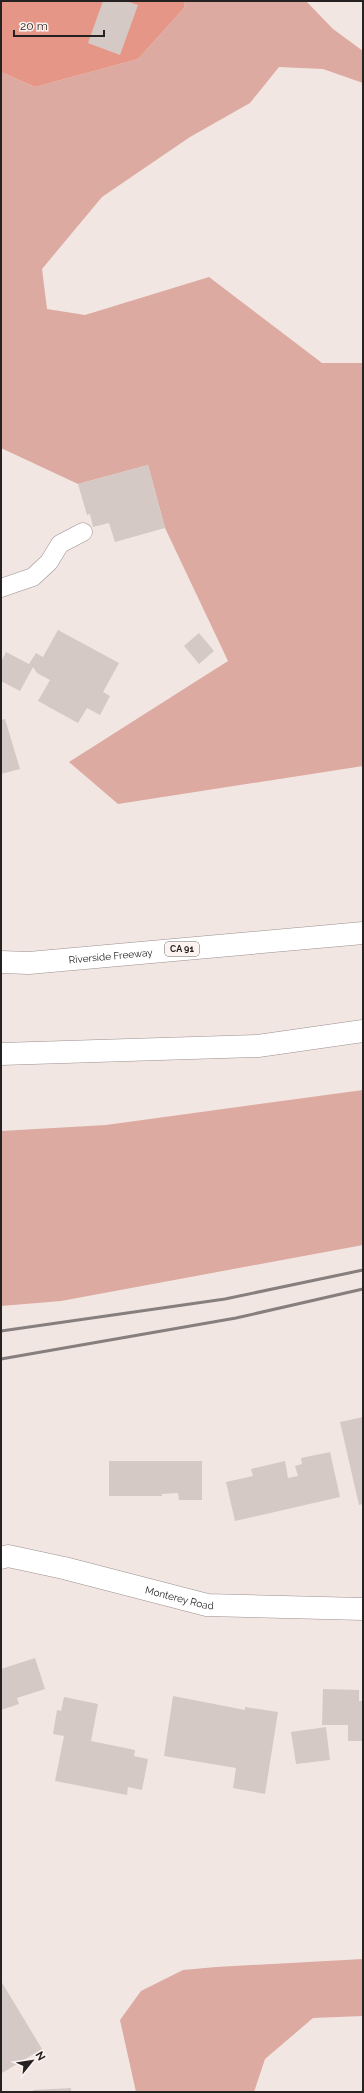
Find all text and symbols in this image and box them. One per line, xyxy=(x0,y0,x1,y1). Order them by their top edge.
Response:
scale bar xyxy=(14,12,104,38)
text: 20 m xyxy=(20,19,48,33)
road number: CA 91 xyxy=(165,942,199,956)
street label: Riverside Freeway xyxy=(68,947,154,965)
street label: Monterey Road xyxy=(144,1584,214,1611)
north arrow xyxy=(12,2041,52,2081)
text: N xyxy=(32,2049,48,2063)

